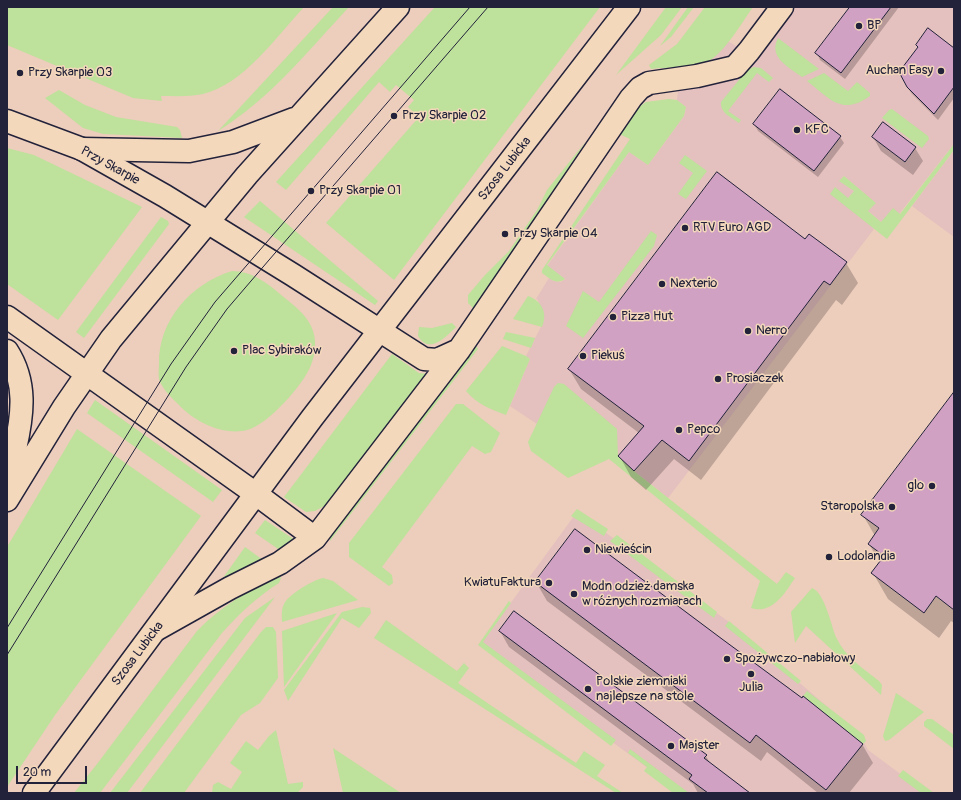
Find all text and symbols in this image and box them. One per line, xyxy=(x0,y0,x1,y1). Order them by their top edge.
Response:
place label: BP xyxy=(867,18,882,34)
marker: BP xyxy=(854,21,864,31)
place label: Auchan Easy xyxy=(866,63,933,79)
place label: Przy Skarpie 03 xyxy=(28,65,112,81)
marker: Auchan Easy xyxy=(936,66,946,76)
marker: Przy Skarpie 03 xyxy=(15,68,25,78)
place label: Przy Skarpie 02 xyxy=(402,108,486,124)
marker: Przy Skarpie 02 xyxy=(389,111,399,121)
place label: KFC xyxy=(805,122,829,138)
marker: KFC xyxy=(792,125,802,135)
street label: Szosa Lubicka xyxy=(475,134,535,204)
street label: Przy Skarpie xyxy=(78,143,142,189)
place label: Przy Skarpie 01 xyxy=(319,183,401,199)
marker: Przy Skarpie 01 xyxy=(306,186,316,196)
place label: RTV Euro AGD xyxy=(693,220,771,236)
marker: RTV Euro AGD xyxy=(680,223,690,233)
place label: Przy Skarpie 04 xyxy=(513,226,597,242)
marker: Przy Skarpie 04 xyxy=(500,229,510,239)
place label: Nexterio xyxy=(670,276,717,292)
marker: Nexterio xyxy=(657,279,667,289)
place label: Pizza Hut xyxy=(621,309,673,325)
marker: Pizza Hut xyxy=(608,312,618,322)
place label: Nerro xyxy=(756,323,787,339)
marker: Nerro xyxy=(743,326,753,336)
place label: Plac Sybiraków xyxy=(242,343,322,359)
marker: Plac Sybiraków xyxy=(229,346,239,356)
place label: Piekuś xyxy=(591,348,625,364)
marker: Piekuś xyxy=(578,351,588,361)
place label: Prosiaczek xyxy=(726,371,784,387)
marker: Prosiaczek xyxy=(713,374,723,384)
place label: Pepco xyxy=(687,422,720,438)
marker: Pepco xyxy=(674,425,684,435)
place label: glo xyxy=(907,478,924,494)
marker: glo xyxy=(927,481,937,491)
place label: Staropolska xyxy=(820,499,884,515)
marker: Staropolska xyxy=(887,502,897,512)
place label: Niewieścin xyxy=(595,542,652,558)
marker: Niewieścin xyxy=(582,545,592,555)
place label: Lodolandia xyxy=(837,549,895,565)
marker: Lodolandia xyxy=(824,552,834,562)
place label: KwiatuFaktura xyxy=(464,575,541,591)
marker: KwiatuFaktura xyxy=(544,578,554,588)
place label: Modn odzież damska w różnych rozmiarach xyxy=(582,579,702,610)
marker: Modn odzież damska w różnych rozmiarach xyxy=(569,589,579,599)
street label: Szosa Lubicka xyxy=(109,619,167,689)
place label: Spożywczo-nabiałowy xyxy=(735,651,855,667)
marker: Spożywczo-nabiałowy xyxy=(722,654,732,664)
marker: Julia xyxy=(746,669,756,679)
place label: Polskie ziemniaki najlepsze na stole xyxy=(596,674,694,705)
place label: Julia xyxy=(739,680,763,696)
marker: Polskie ziemniaki najlepsze na stole xyxy=(583,684,593,694)
place label: Majster xyxy=(679,738,719,754)
marker: Majster xyxy=(666,741,676,751)
scale bar xyxy=(18,758,89,784)
text: 20 m xyxy=(23,765,51,780)

